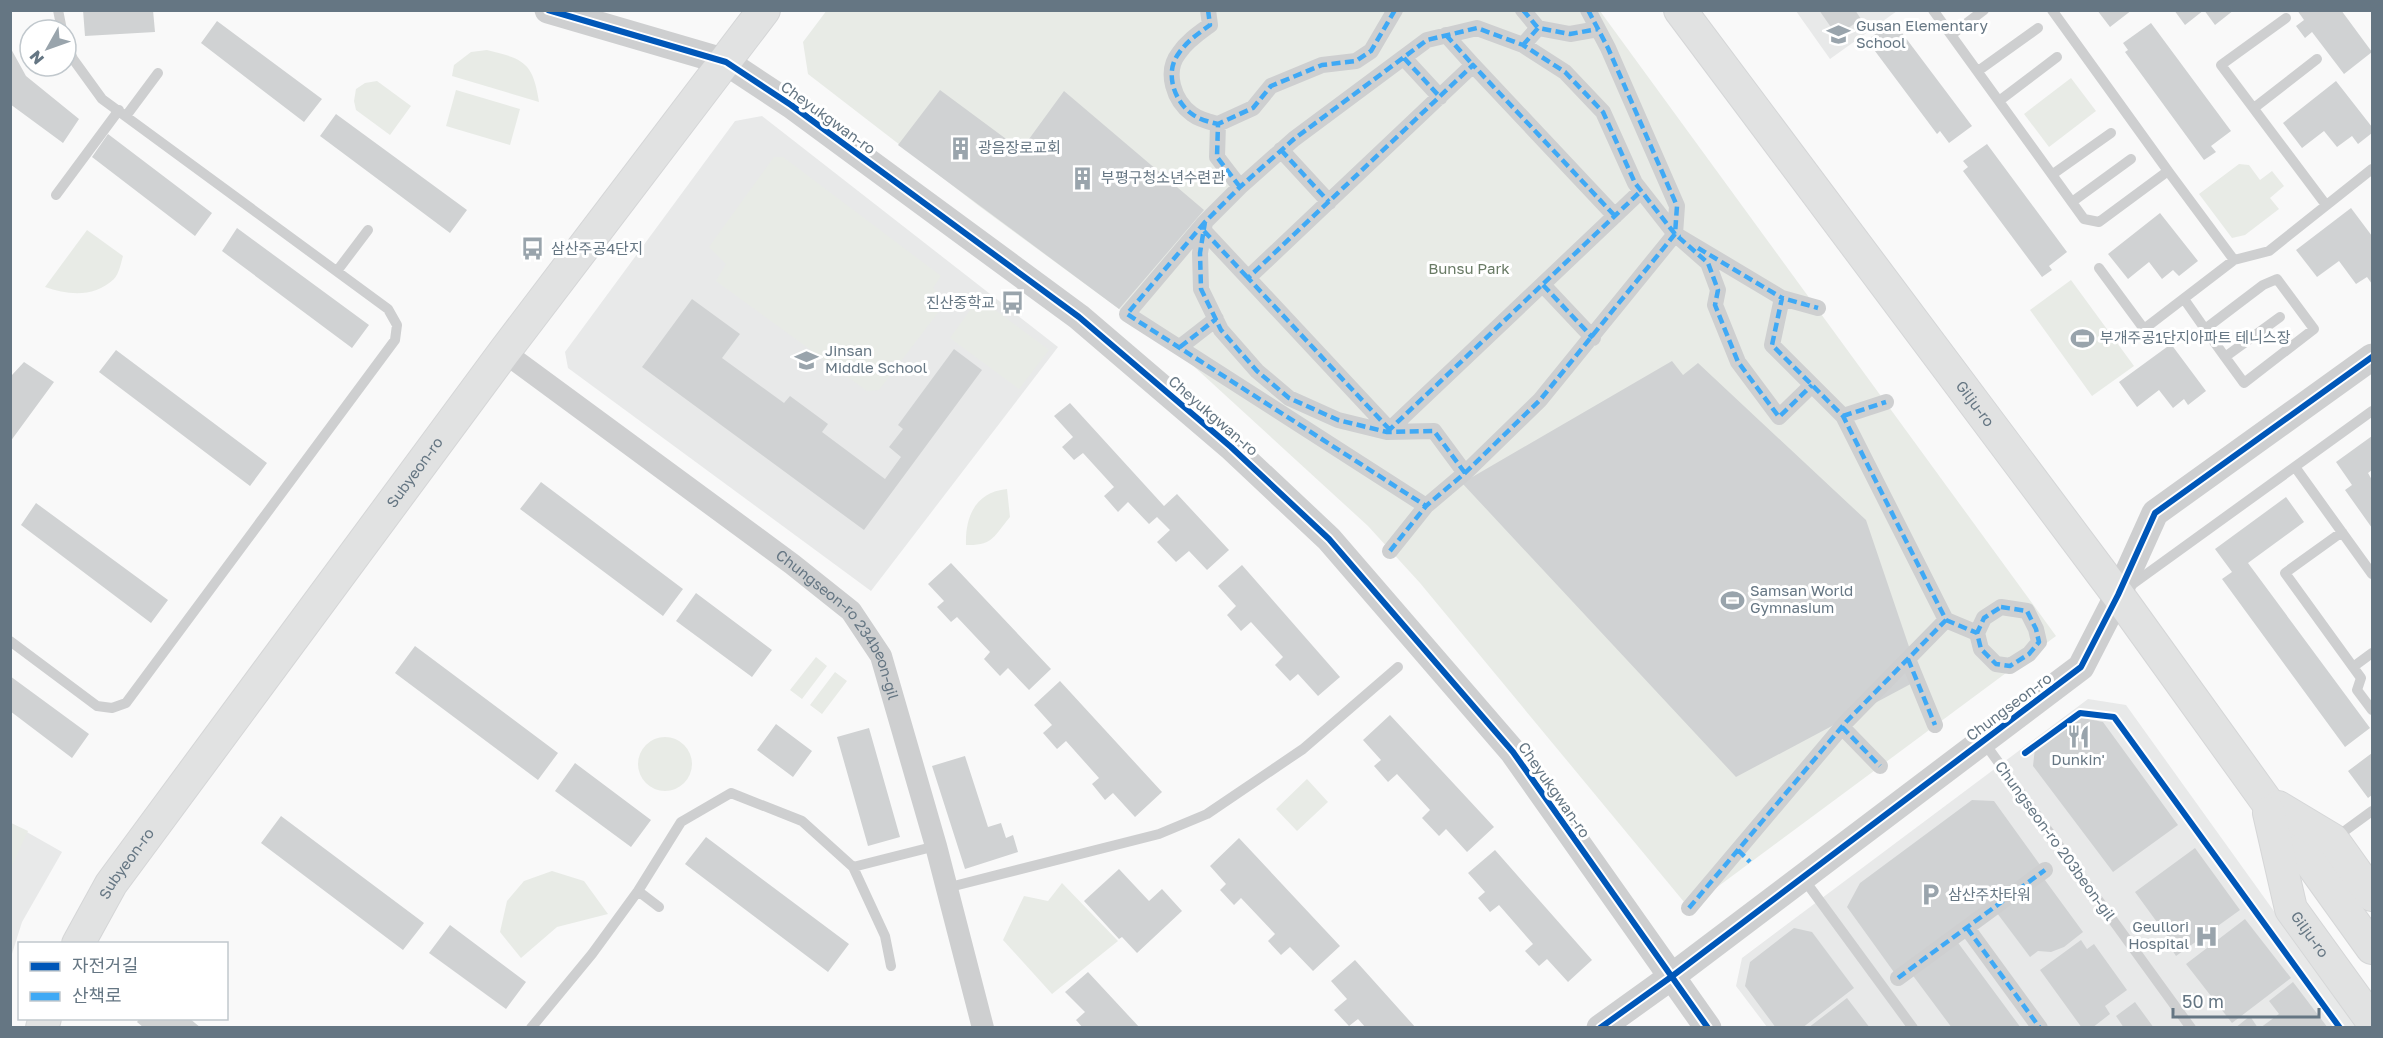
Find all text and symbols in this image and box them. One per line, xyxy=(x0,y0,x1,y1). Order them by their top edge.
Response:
place label: Gusan Elementary School xyxy=(1856,16,1988,51)
north arrow xyxy=(18,18,78,78)
school or university icon: Gusan Elementary School xyxy=(1825,22,1851,48)
text: N xyxy=(25,47,48,69)
street label: Cheyukgwan-ro xyxy=(778,77,879,158)
building icon: 광음장로교회 xyxy=(947,135,973,161)
place label: 광음장로교회 xyxy=(978,138,1061,156)
building icon: 부평구청소년수련관 xyxy=(1070,165,1096,191)
place label: 부평구청소년수련관 xyxy=(1101,168,1225,186)
bus stop icon: 삼산주공4단지 xyxy=(520,236,546,262)
place label: 삼산주공4단지 xyxy=(551,239,643,257)
park label: Bunsu Park xyxy=(1428,259,1510,277)
bus stop icon: 진산중학교 xyxy=(1000,290,1026,316)
place label: 진산중학교 xyxy=(926,293,995,311)
sports icon: 부개주공1단지아파트 테니스장 xyxy=(2069,325,2095,351)
place label: 부개주공1단지아파트 테니스장 xyxy=(2100,328,2291,346)
place label: Jinsan Middle School xyxy=(825,341,927,376)
school or university icon: Jinsan Middle School xyxy=(794,347,820,373)
street label: Cheyukgwan-ro xyxy=(1165,371,1262,459)
street label: Gilju-ro xyxy=(1953,377,1999,430)
street label: Subyeon-ro xyxy=(382,433,446,511)
street label: Chungseon-ro 234beon-gil xyxy=(773,545,903,702)
place label: Samsan World Gymnasium xyxy=(1750,581,1853,616)
sports icon: Samsan World Gymnasium xyxy=(1719,587,1745,613)
street label: Chungseon-ro xyxy=(1962,668,2055,744)
restaurant icon: Dunkin' xyxy=(2065,723,2091,749)
street label: Cheyukgwan-ro xyxy=(1515,738,1595,841)
place label: Dunkin' xyxy=(2051,750,2105,768)
street label: Chungseon-ro 203beon-gil xyxy=(1992,757,2120,924)
street label: Subyeon-ro xyxy=(95,824,157,902)
parking icon: 삼산주차타워 xyxy=(1917,882,1943,908)
place label: 삼산주차타워 xyxy=(1948,885,2031,903)
street label: Gilju-ro xyxy=(2287,907,2333,961)
place label: Geullori Hospital xyxy=(2128,917,2189,952)
hospital icon: Geullori Hospital xyxy=(2194,923,2220,949)
legend xyxy=(18,942,228,1020)
text: 자전거길 xyxy=(72,954,138,976)
scale bar xyxy=(2173,981,2318,1019)
text: 산책로 xyxy=(72,984,122,1006)
text: 50 m xyxy=(2182,990,2224,1012)

